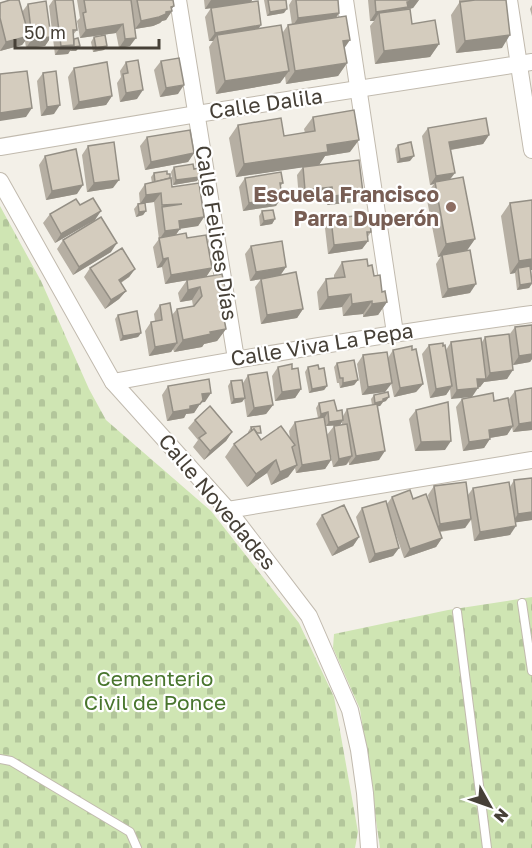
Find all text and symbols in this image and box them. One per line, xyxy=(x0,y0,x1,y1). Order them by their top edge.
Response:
scale bar xyxy=(15,12,159,50)
text: 50 m xyxy=(24,21,66,43)
street label: Calle Dalila xyxy=(207,82,324,124)
street label: Calle Felices Días xyxy=(190,143,244,322)
place label: Escuela Francisco Parra Duperón xyxy=(253,181,439,231)
marker: Escuela Francisco Parra Duperón xyxy=(444,200,458,214)
street label: Calle Viva La Pepa xyxy=(229,317,415,371)
street label: Calle Novedades xyxy=(153,428,282,575)
park label: Cementerio Civil de Ponce xyxy=(84,665,226,715)
north arrow xyxy=(460,776,520,836)
text: N xyxy=(490,805,513,827)

